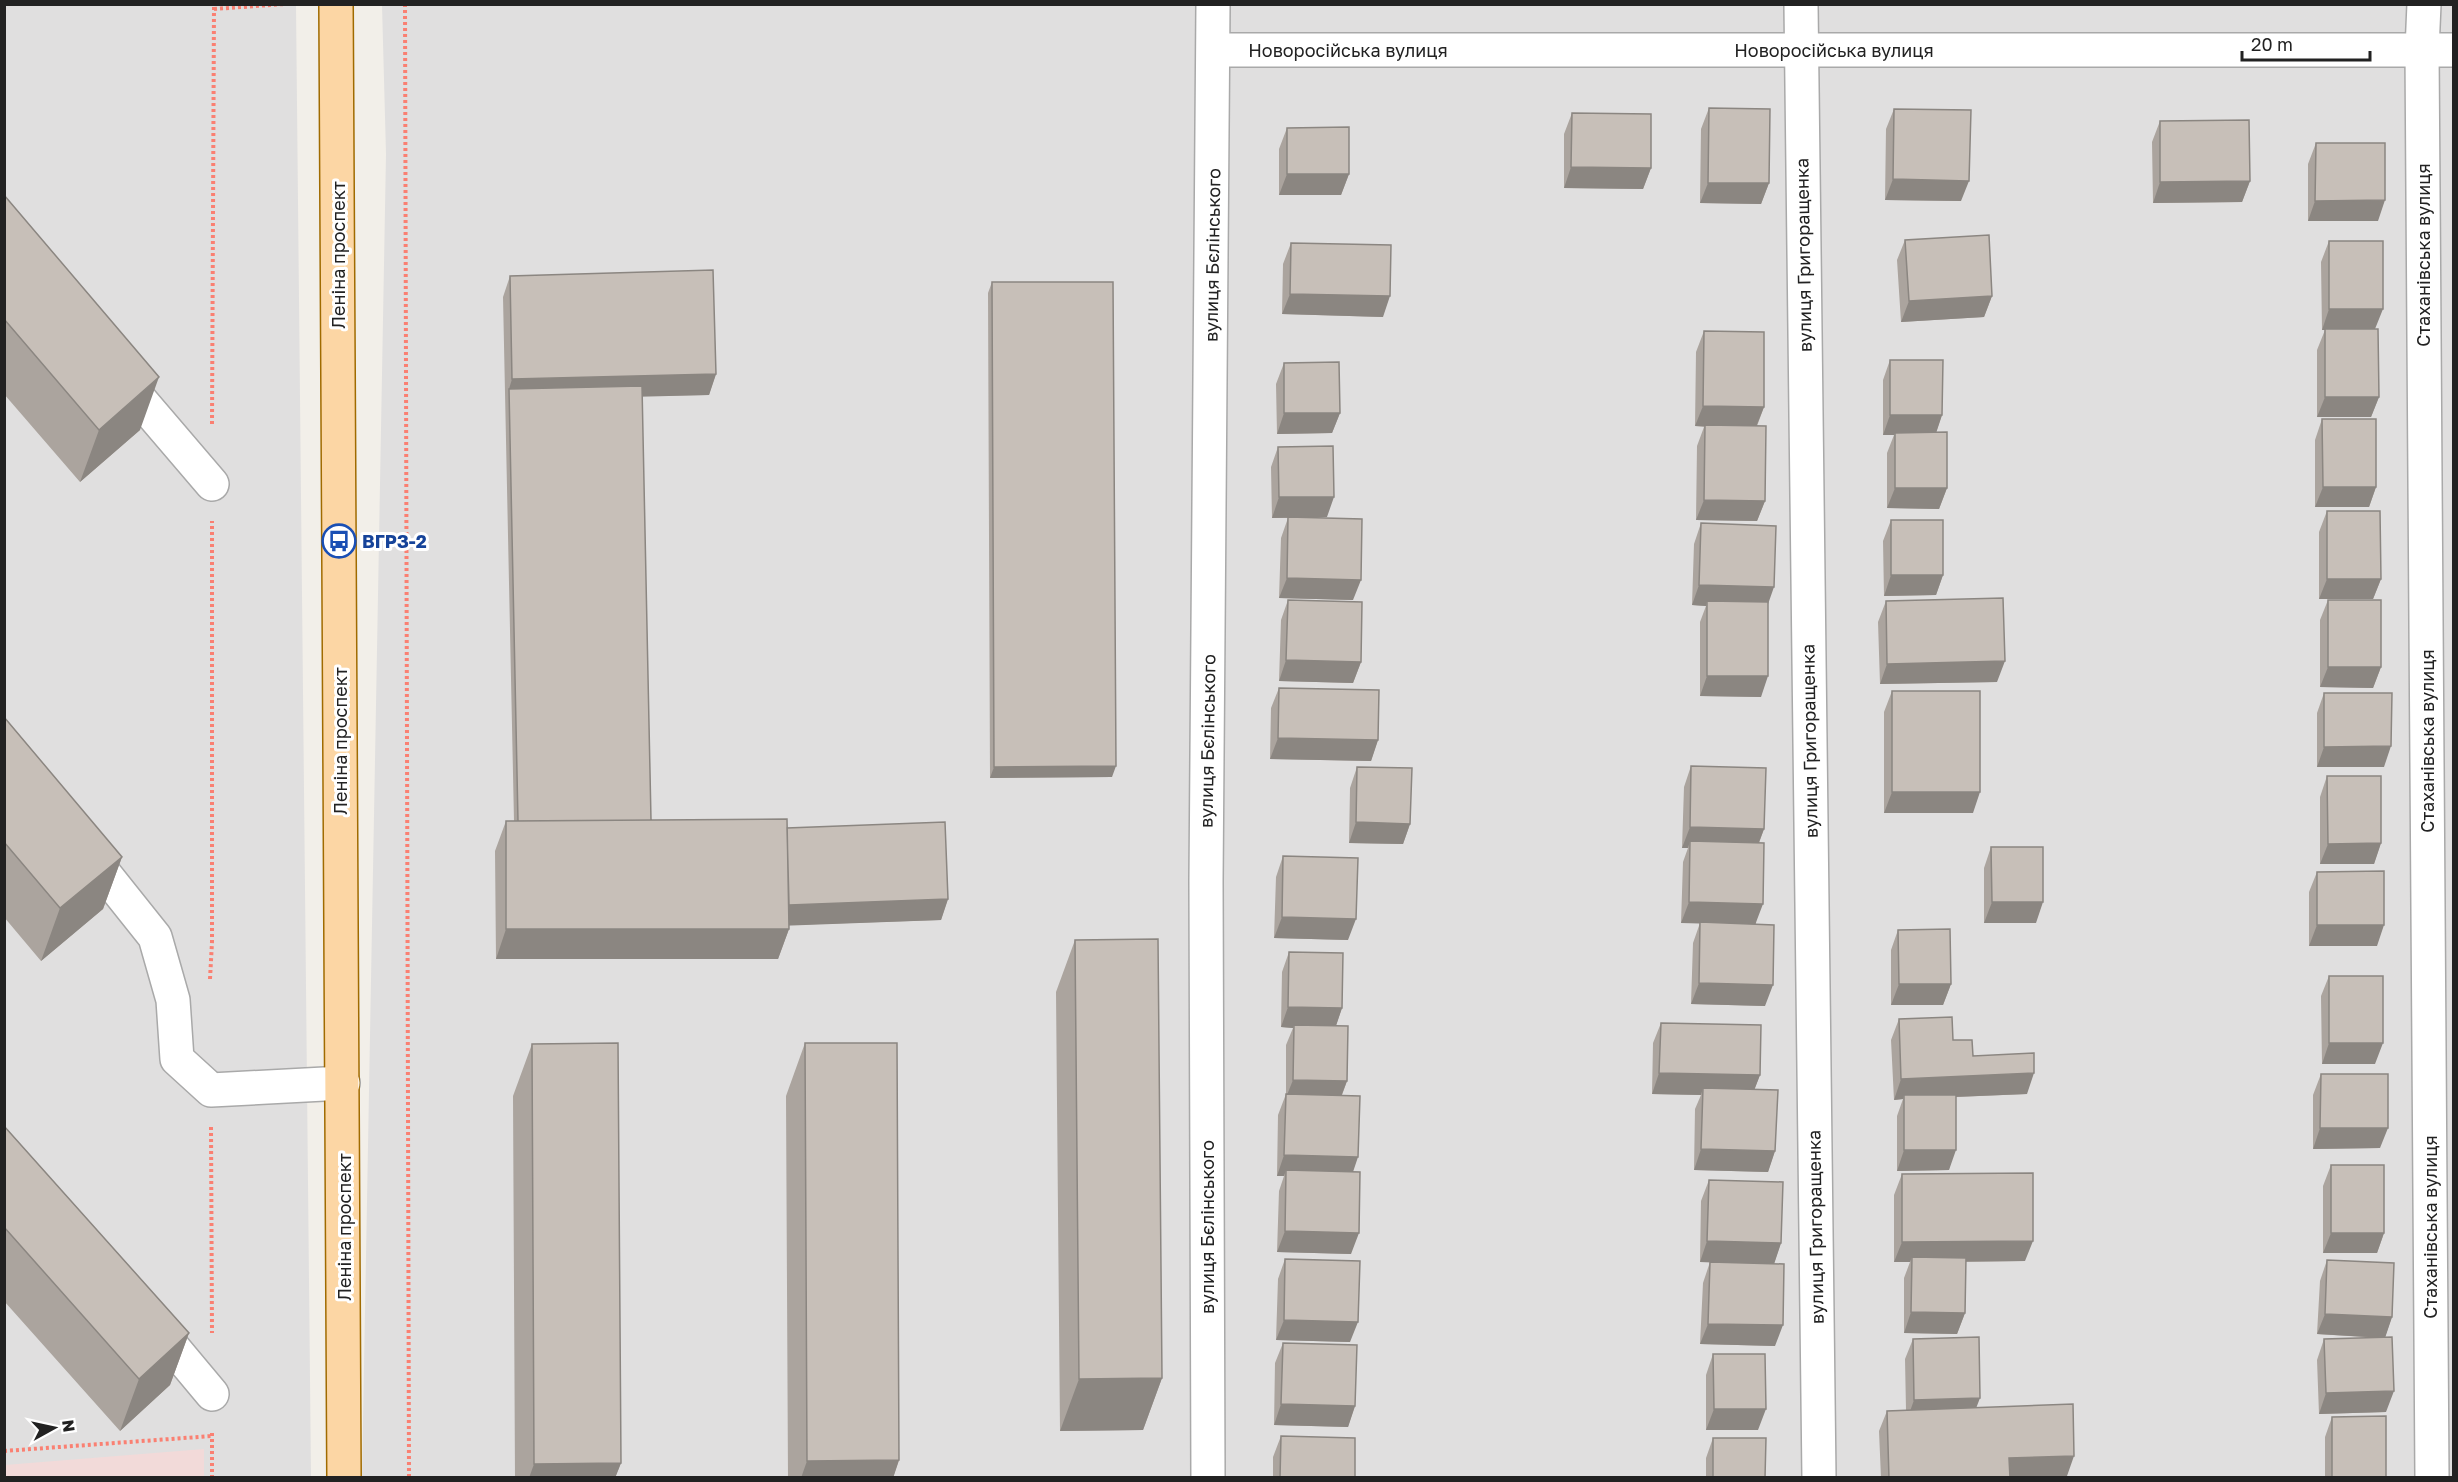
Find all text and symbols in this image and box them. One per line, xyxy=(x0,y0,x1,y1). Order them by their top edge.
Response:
scale bar xyxy=(2242,24,2370,62)
text: 20 m xyxy=(2251,33,2293,55)
street label: Новоросійська вулиця xyxy=(1248,39,1448,61)
street label: Новоросійська вулиця xyxy=(1734,39,1934,61)
street label: вулиця Григоращенка xyxy=(1790,158,1816,352)
street label: Стаханівська вулиця xyxy=(2412,163,2434,347)
street label: вулиця Бєлінського xyxy=(1199,168,1225,342)
street label: Леніна проспект xyxy=(327,181,349,329)
bus stop icon: ВГРЗ-2 xyxy=(321,523,357,559)
place label: ВГРЗ-2 xyxy=(362,530,427,552)
street label: вулиця Григоращенка xyxy=(1796,644,1822,838)
street label: Стаханівська вулиця xyxy=(2416,649,2438,833)
street label: вулиця Бєлінського xyxy=(1194,654,1220,828)
street label: Леніна проспект xyxy=(329,667,351,815)
street label: вулиця Григоращенка xyxy=(1802,1130,1828,1324)
street label: Стаханівська вулиця xyxy=(2419,1135,2441,1319)
street label: вулиця Бєлінського xyxy=(1196,1140,1218,1314)
street label: Леніна проспект xyxy=(333,1153,355,1301)
north arrow xyxy=(24,1398,84,1458)
text: N xyxy=(58,1418,80,1433)

